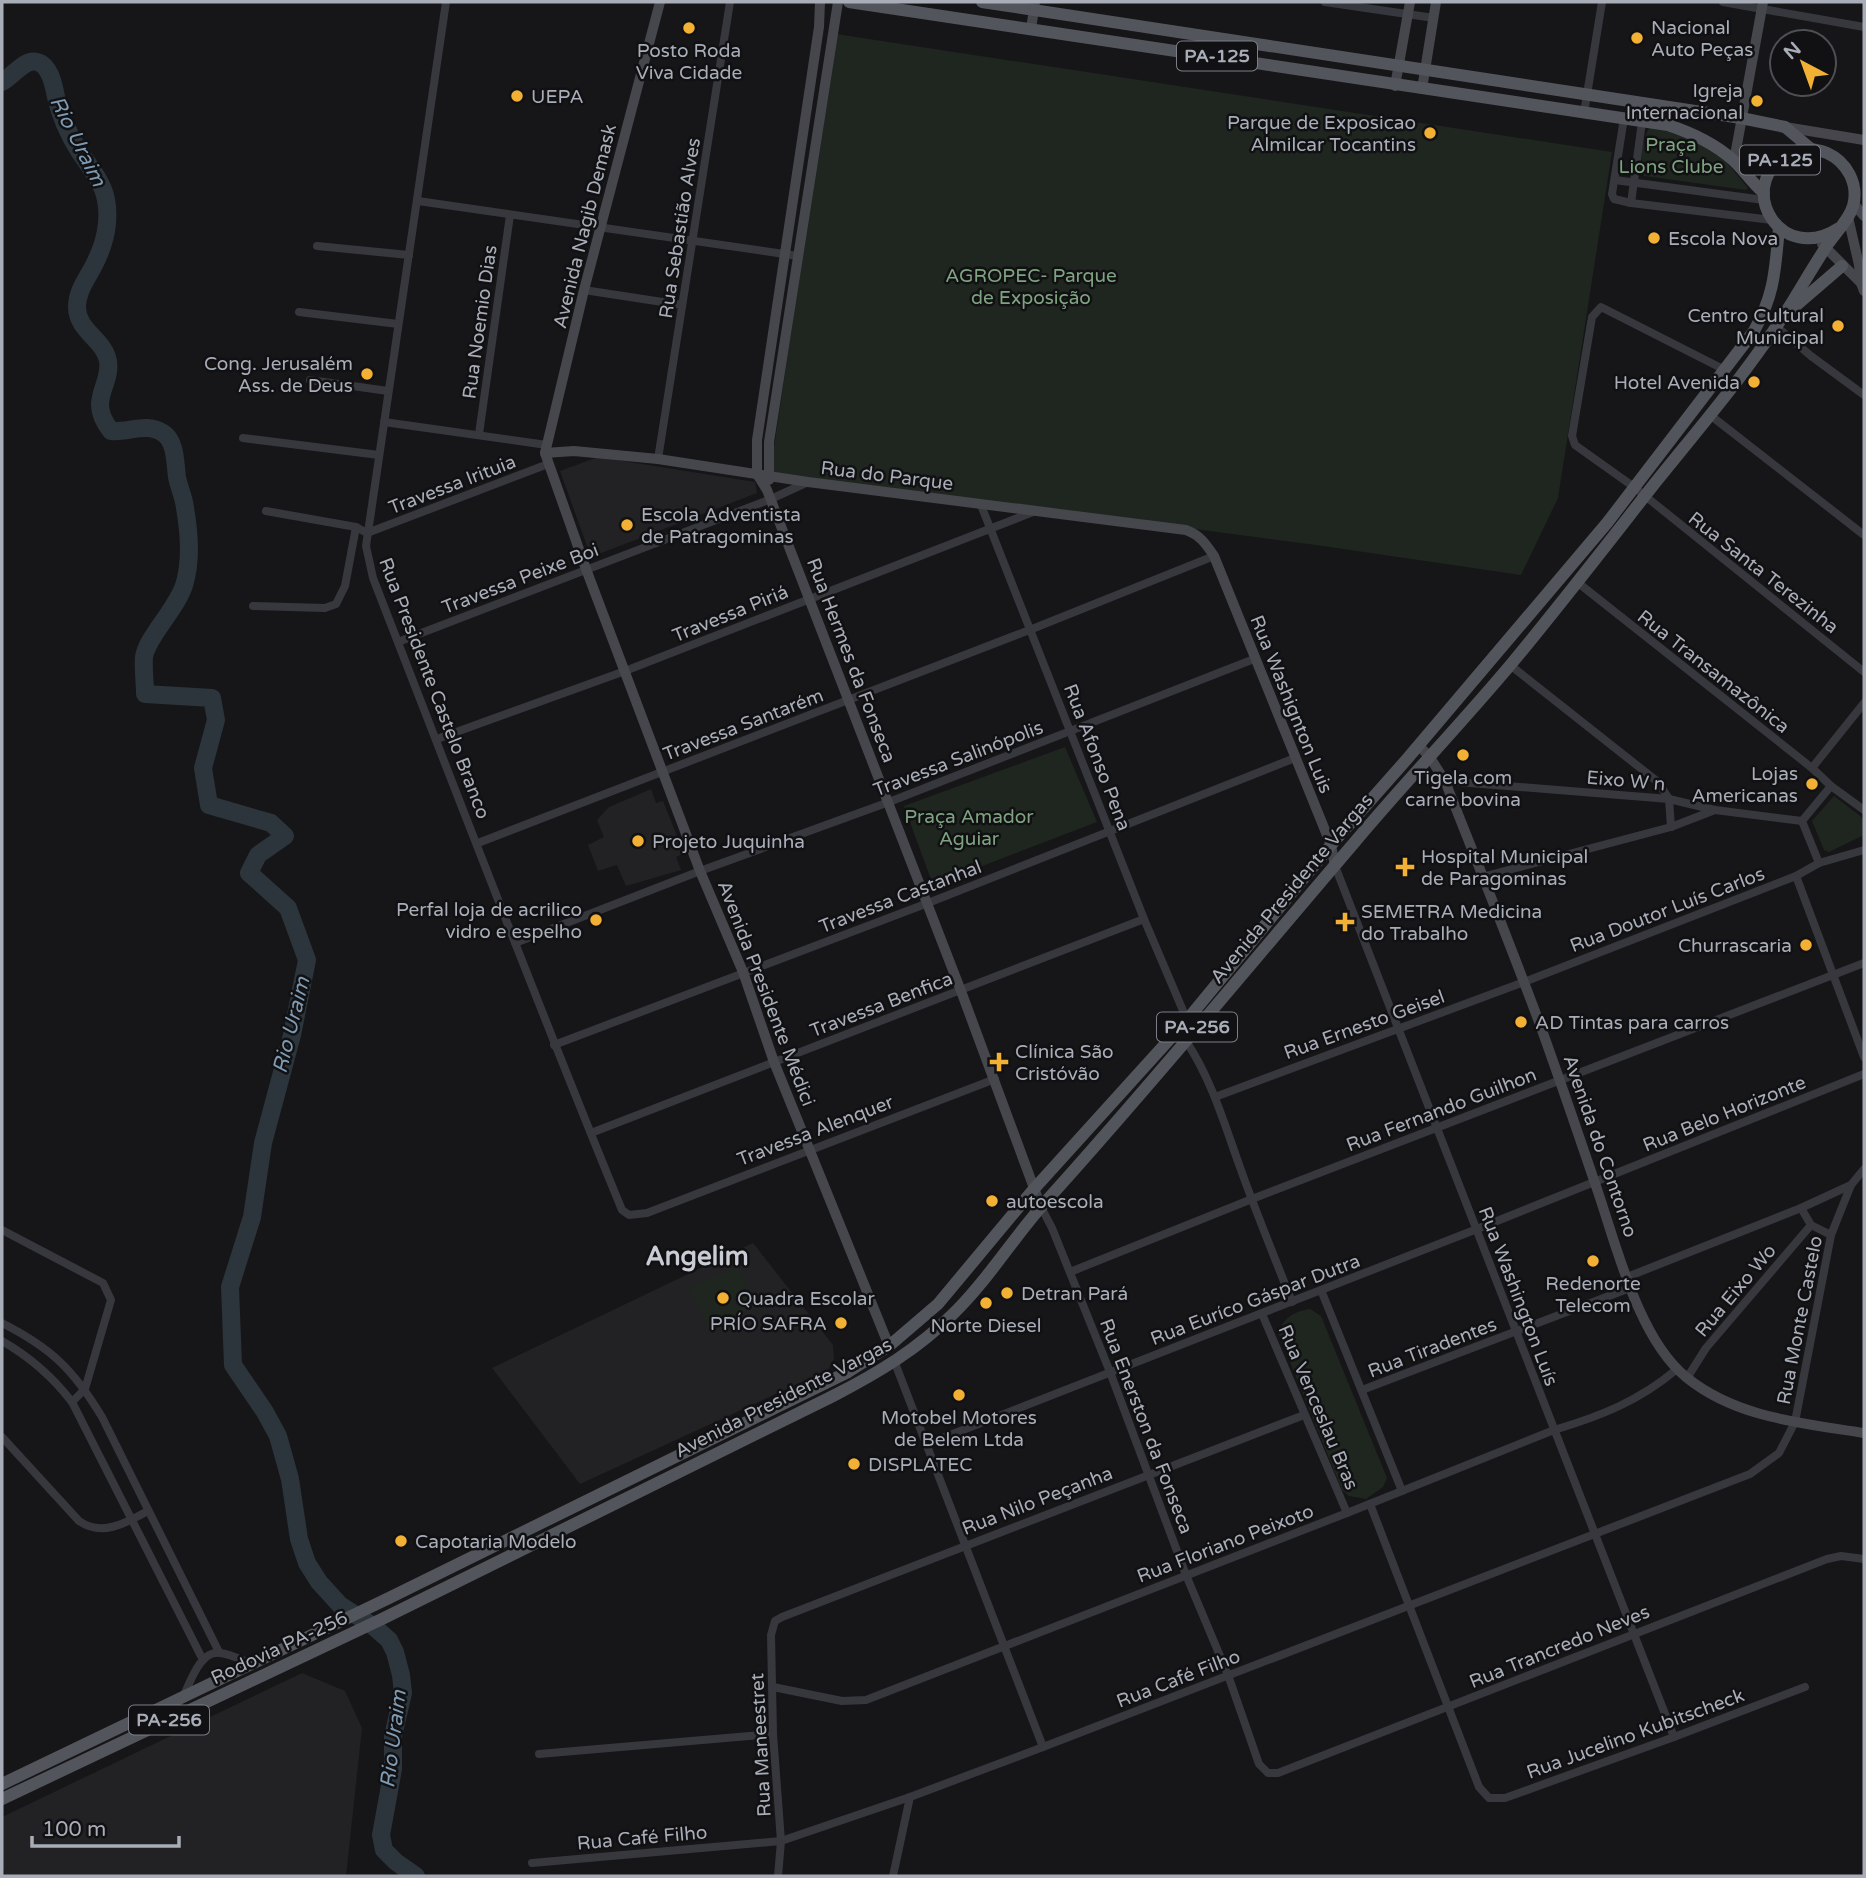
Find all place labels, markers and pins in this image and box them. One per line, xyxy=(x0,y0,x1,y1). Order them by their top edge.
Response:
place label: Nacional Auto Peças xyxy=(1651,17,1753,61)
marker: Posto Roda Viva Cidade xyxy=(681,20,697,36)
marker: Nacional Auto Peças xyxy=(1629,30,1645,46)
place label: Posto Roda Viva Cidade xyxy=(636,40,742,84)
place label: Igreja Internacional xyxy=(1626,80,1743,124)
place label: UEPA xyxy=(531,86,584,108)
marker: UEPA xyxy=(509,88,525,104)
marker: Igreja Internacional xyxy=(1749,93,1765,109)
place label: Parque de Exposicao Almilcar Tocantins xyxy=(1227,112,1416,156)
marker: Parque de Exposicao Almilcar Tocantins xyxy=(1422,125,1438,141)
place label: Escola Nova xyxy=(1668,228,1778,250)
marker: Escola Nova xyxy=(1646,230,1662,246)
place label: Centro Cultural Municipal xyxy=(1687,305,1824,349)
marker: Centro Cultural Municipal xyxy=(1830,318,1846,334)
place label: Cong. Jerusalém Ass. de Deus xyxy=(204,353,353,397)
marker: Cong. Jerusalém Ass. de Deus xyxy=(359,366,375,382)
place label: Hotel Avenida xyxy=(1614,372,1740,394)
marker: Hotel Avenida xyxy=(1746,374,1762,390)
place label: Escola Adventista de Patragominas xyxy=(641,504,801,548)
marker: Escola Adventista de Patragominas xyxy=(619,517,635,533)
marker: Tigela com carne bovina xyxy=(1455,747,1471,763)
place label: Lojas Americanas xyxy=(1692,763,1798,807)
place label: Tigela com carne bovina xyxy=(1405,767,1521,811)
marker: Lojas Americanas xyxy=(1804,776,1820,792)
place label: Projeto Juquinha xyxy=(652,831,805,853)
marker: Projeto Juquinha xyxy=(630,833,646,849)
place label: Hospital Municipal de Paragominas xyxy=(1421,846,1588,890)
marker: Hospital Municipal de Paragominas xyxy=(1395,857,1415,877)
place label: Perfal loja de acrilico vidro e espelho xyxy=(396,899,582,943)
place label: SEMETRA Medicina do Trabalho xyxy=(1361,901,1542,945)
marker: Perfal loja de acrilico vidro e espelho xyxy=(588,912,604,928)
marker: SEMETRA Medicina do Trabalho xyxy=(1335,912,1355,932)
place label: Churrascaria xyxy=(1678,935,1792,957)
marker: Churrascaria xyxy=(1798,937,1814,953)
place label: AD Tintas para carros xyxy=(1535,1012,1729,1034)
marker: AD Tintas para carros xyxy=(1513,1014,1529,1030)
place label: Clínica São Cristóvão xyxy=(1015,1041,1114,1085)
marker: Clínica São Cristóvão xyxy=(989,1052,1009,1072)
place label: autoescola xyxy=(1006,1191,1104,1213)
marker: autoescola xyxy=(984,1193,1000,1209)
marker: Redenorte Telecom xyxy=(1585,1253,1601,1269)
place label: Redenorte Telecom xyxy=(1545,1273,1641,1317)
place label: Detran Pará xyxy=(1021,1283,1128,1305)
marker: Detran Pará xyxy=(999,1285,1015,1301)
place label: Quadra Escolar xyxy=(737,1288,876,1310)
marker: Quadra Escolar xyxy=(715,1290,731,1306)
marker: Norte Diesel xyxy=(978,1295,994,1311)
place label: PRÍO SAFRA xyxy=(710,1312,827,1335)
marker: PRÍO SAFRA xyxy=(833,1315,849,1331)
place label: Norte Diesel xyxy=(931,1315,1041,1337)
marker: Motobel Motores de Belem Ltda xyxy=(951,1387,967,1403)
place label: Motobel Motores de Belem Ltda xyxy=(881,1407,1037,1451)
place label: DISPLATEC xyxy=(868,1454,972,1476)
marker: DISPLATEC xyxy=(846,1456,862,1472)
place label: Capotaria Modelo xyxy=(415,1531,577,1553)
marker: Capotaria Modelo xyxy=(393,1533,409,1549)

